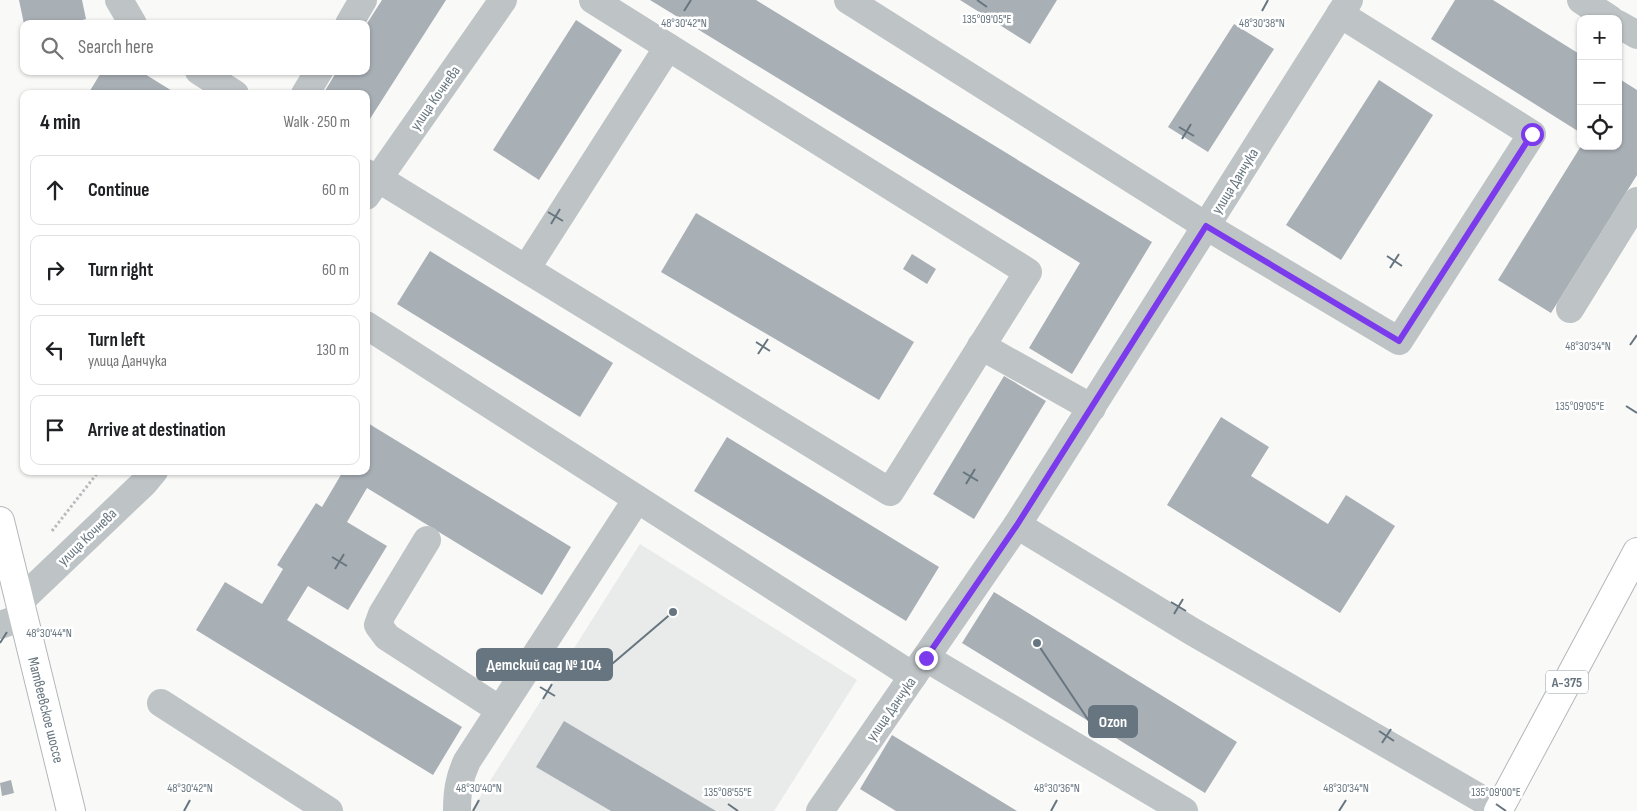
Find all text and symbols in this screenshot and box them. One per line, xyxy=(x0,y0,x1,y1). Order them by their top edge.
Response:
text: 135°09'05"E xyxy=(963,12,1011,27)
map controls xyxy=(1577,15,1622,150)
button: + xyxy=(1577,15,1622,60)
text: 48°30'42"N xyxy=(661,16,707,31)
text: 48°30'38"N xyxy=(1239,16,1285,31)
search box xyxy=(20,20,370,75)
icon: search xyxy=(38,34,66,62)
text: Search here xyxy=(78,36,154,59)
button: − xyxy=(1577,60,1622,105)
street label: улица Кочнева xyxy=(406,62,465,134)
button: locate xyxy=(1577,105,1622,150)
text: 4 min xyxy=(40,110,81,135)
text: Walk · 250 m xyxy=(284,113,350,132)
route start xyxy=(1521,123,1544,146)
street label: улица Данчука xyxy=(1208,145,1263,218)
icon: ahead xyxy=(41,176,69,204)
text: Continue xyxy=(88,179,149,202)
text: 60 m xyxy=(322,181,349,200)
icon: right xyxy=(41,256,69,284)
text: Turn right xyxy=(88,259,153,282)
text: 60 m xyxy=(322,261,349,280)
text: Turn left xyxy=(88,329,145,352)
icon: left xyxy=(41,336,69,364)
text: 48°30'34"N xyxy=(1565,339,1611,354)
text: 130 m xyxy=(317,341,349,360)
text: улица Данчука xyxy=(88,352,167,371)
text: 135°09'05"E xyxy=(1556,399,1604,414)
icon: arrive xyxy=(41,416,69,444)
text: Arrive at destination xyxy=(88,419,226,442)
street label: улица Кочнева xyxy=(54,504,121,570)
text: 48°30'44"N xyxy=(26,626,72,641)
route end xyxy=(915,647,938,670)
callout: Детский сад № 104 xyxy=(477,649,612,680)
street label: Матвеевское шоссе xyxy=(23,655,68,765)
text: Детский сад № 104 xyxy=(487,656,602,675)
road number: А-375 xyxy=(1546,670,1588,694)
street label: улица Данчука xyxy=(862,673,921,745)
callout: Ozon xyxy=(1089,706,1137,737)
text: Ozon xyxy=(1099,713,1127,732)
text: 48°30'42"N xyxy=(167,781,213,796)
text: 48°30'40"N xyxy=(456,781,502,796)
text: 48°30'36"N xyxy=(1034,781,1080,796)
text: 48°30'34"N xyxy=(1323,781,1369,796)
text: 135°08'55"E xyxy=(704,785,752,800)
text: 135°09'00"E xyxy=(1471,785,1521,800)

